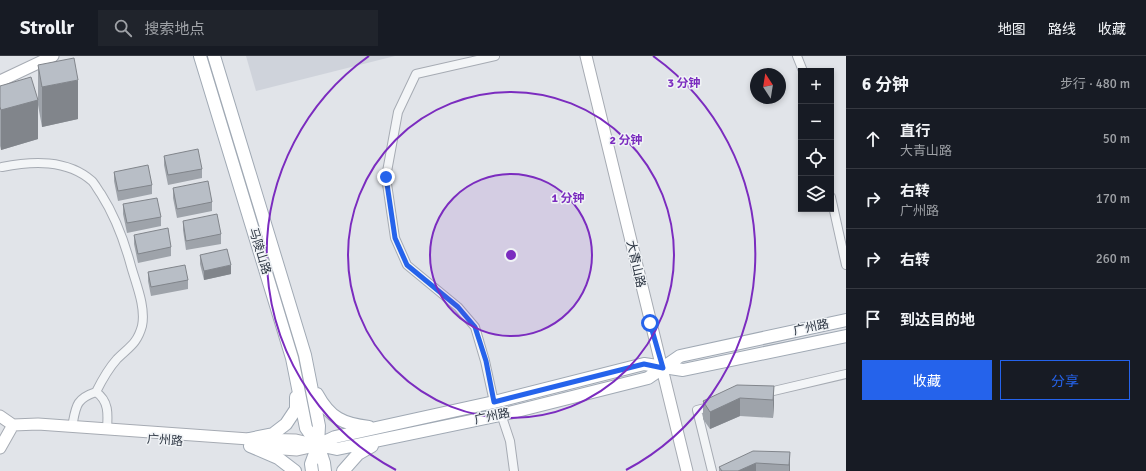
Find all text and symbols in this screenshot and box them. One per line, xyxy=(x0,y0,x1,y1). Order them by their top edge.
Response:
search box xyxy=(98,10,378,46)
text: Strollr xyxy=(20,16,74,40)
icon: search xyxy=(112,17,134,39)
text: 搜索地点 xyxy=(144,20,204,38)
text: 地图 xyxy=(998,21,1026,38)
text: 路线 xyxy=(1048,21,1076,38)
text: 收藏 xyxy=(1098,21,1126,38)
north arrow xyxy=(750,68,786,104)
map controls xyxy=(798,68,834,212)
button: + xyxy=(798,68,834,104)
text: 6 分钟 xyxy=(862,74,909,95)
text: 3 分钟 xyxy=(667,76,701,91)
text: 步行 · 480 m xyxy=(1060,76,1130,92)
button: − xyxy=(798,104,834,140)
text: 直行 xyxy=(900,122,930,140)
icon: ahead xyxy=(862,128,884,150)
text: 50 m xyxy=(1103,131,1130,147)
text: 2 分钟 xyxy=(609,133,643,148)
button: locate xyxy=(798,140,834,176)
text: 大青山路 xyxy=(900,143,952,159)
route end xyxy=(377,168,395,186)
button: layers xyxy=(798,176,834,212)
text: 右转 xyxy=(900,182,930,200)
icon: right xyxy=(862,188,884,210)
text: 1 分钟 xyxy=(551,191,585,206)
text: 170 m xyxy=(1096,191,1130,207)
text: 广州路 xyxy=(900,203,939,219)
street label: 马陵山路 xyxy=(245,226,274,276)
street label: 大青山路 xyxy=(623,239,648,289)
centre of rings xyxy=(504,248,518,262)
icon: right xyxy=(862,248,884,270)
text: 右转 xyxy=(900,251,930,269)
text: 260 m xyxy=(1096,251,1130,267)
icon: arrive xyxy=(862,308,884,330)
text: 到达目的地 xyxy=(900,311,975,329)
route start xyxy=(641,314,659,332)
street label: 广州路 xyxy=(792,316,830,339)
button: 收藏 xyxy=(862,360,992,400)
button: 分享 xyxy=(1000,360,1130,400)
street label: 广州路 xyxy=(473,405,511,428)
street label: 广州路 xyxy=(146,432,183,449)

